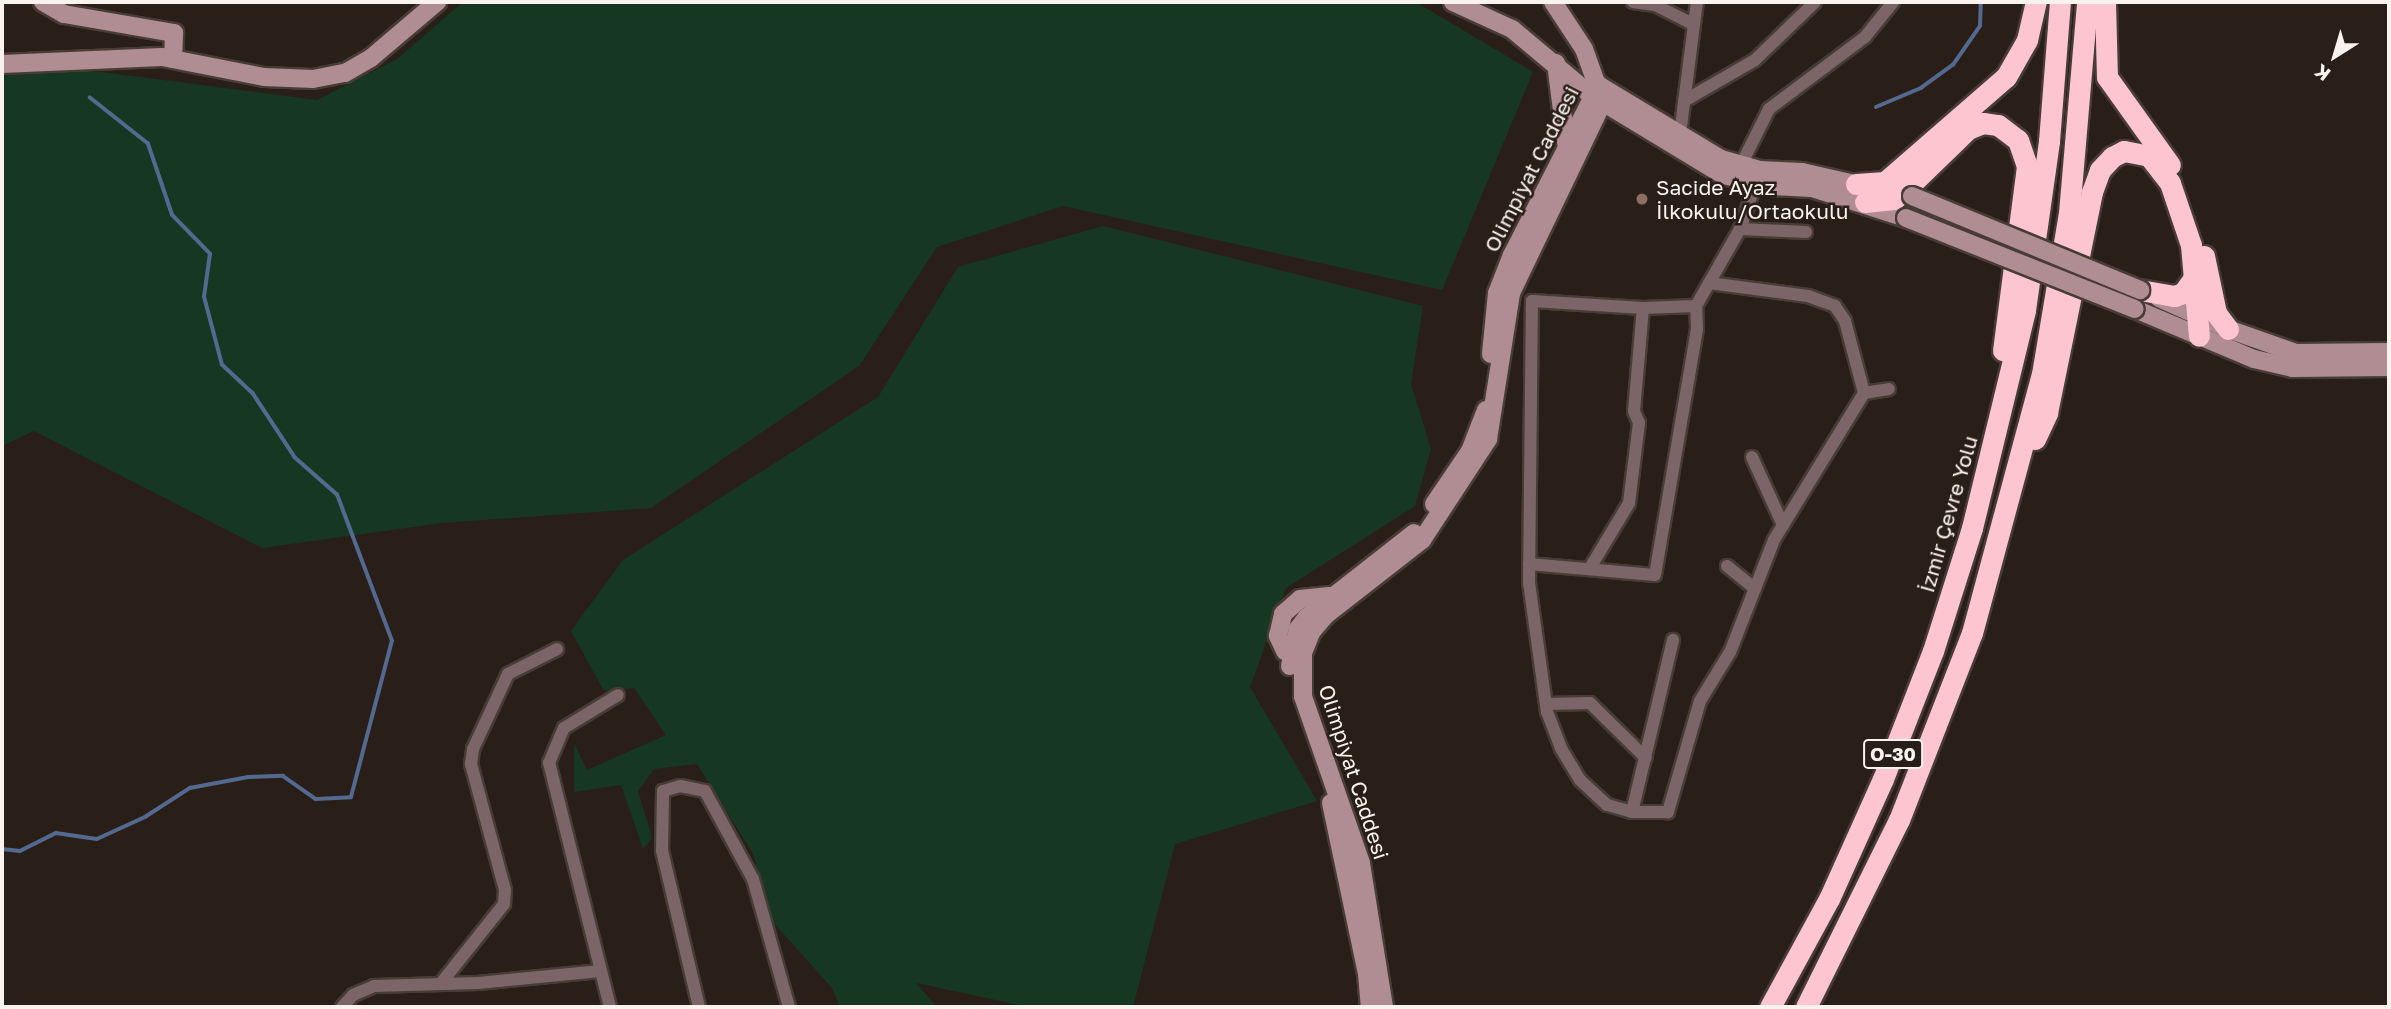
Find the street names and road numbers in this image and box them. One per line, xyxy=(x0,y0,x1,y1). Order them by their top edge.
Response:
street label: Olimpiyat Caddesi xyxy=(1478,82,1584,256)
street label: İzmir Çevre Yolu xyxy=(1914,433,1982,595)
street label: Olimpiyat Caddesi xyxy=(1314,681,1394,863)
road number: O-30 xyxy=(1862,738,1924,769)

